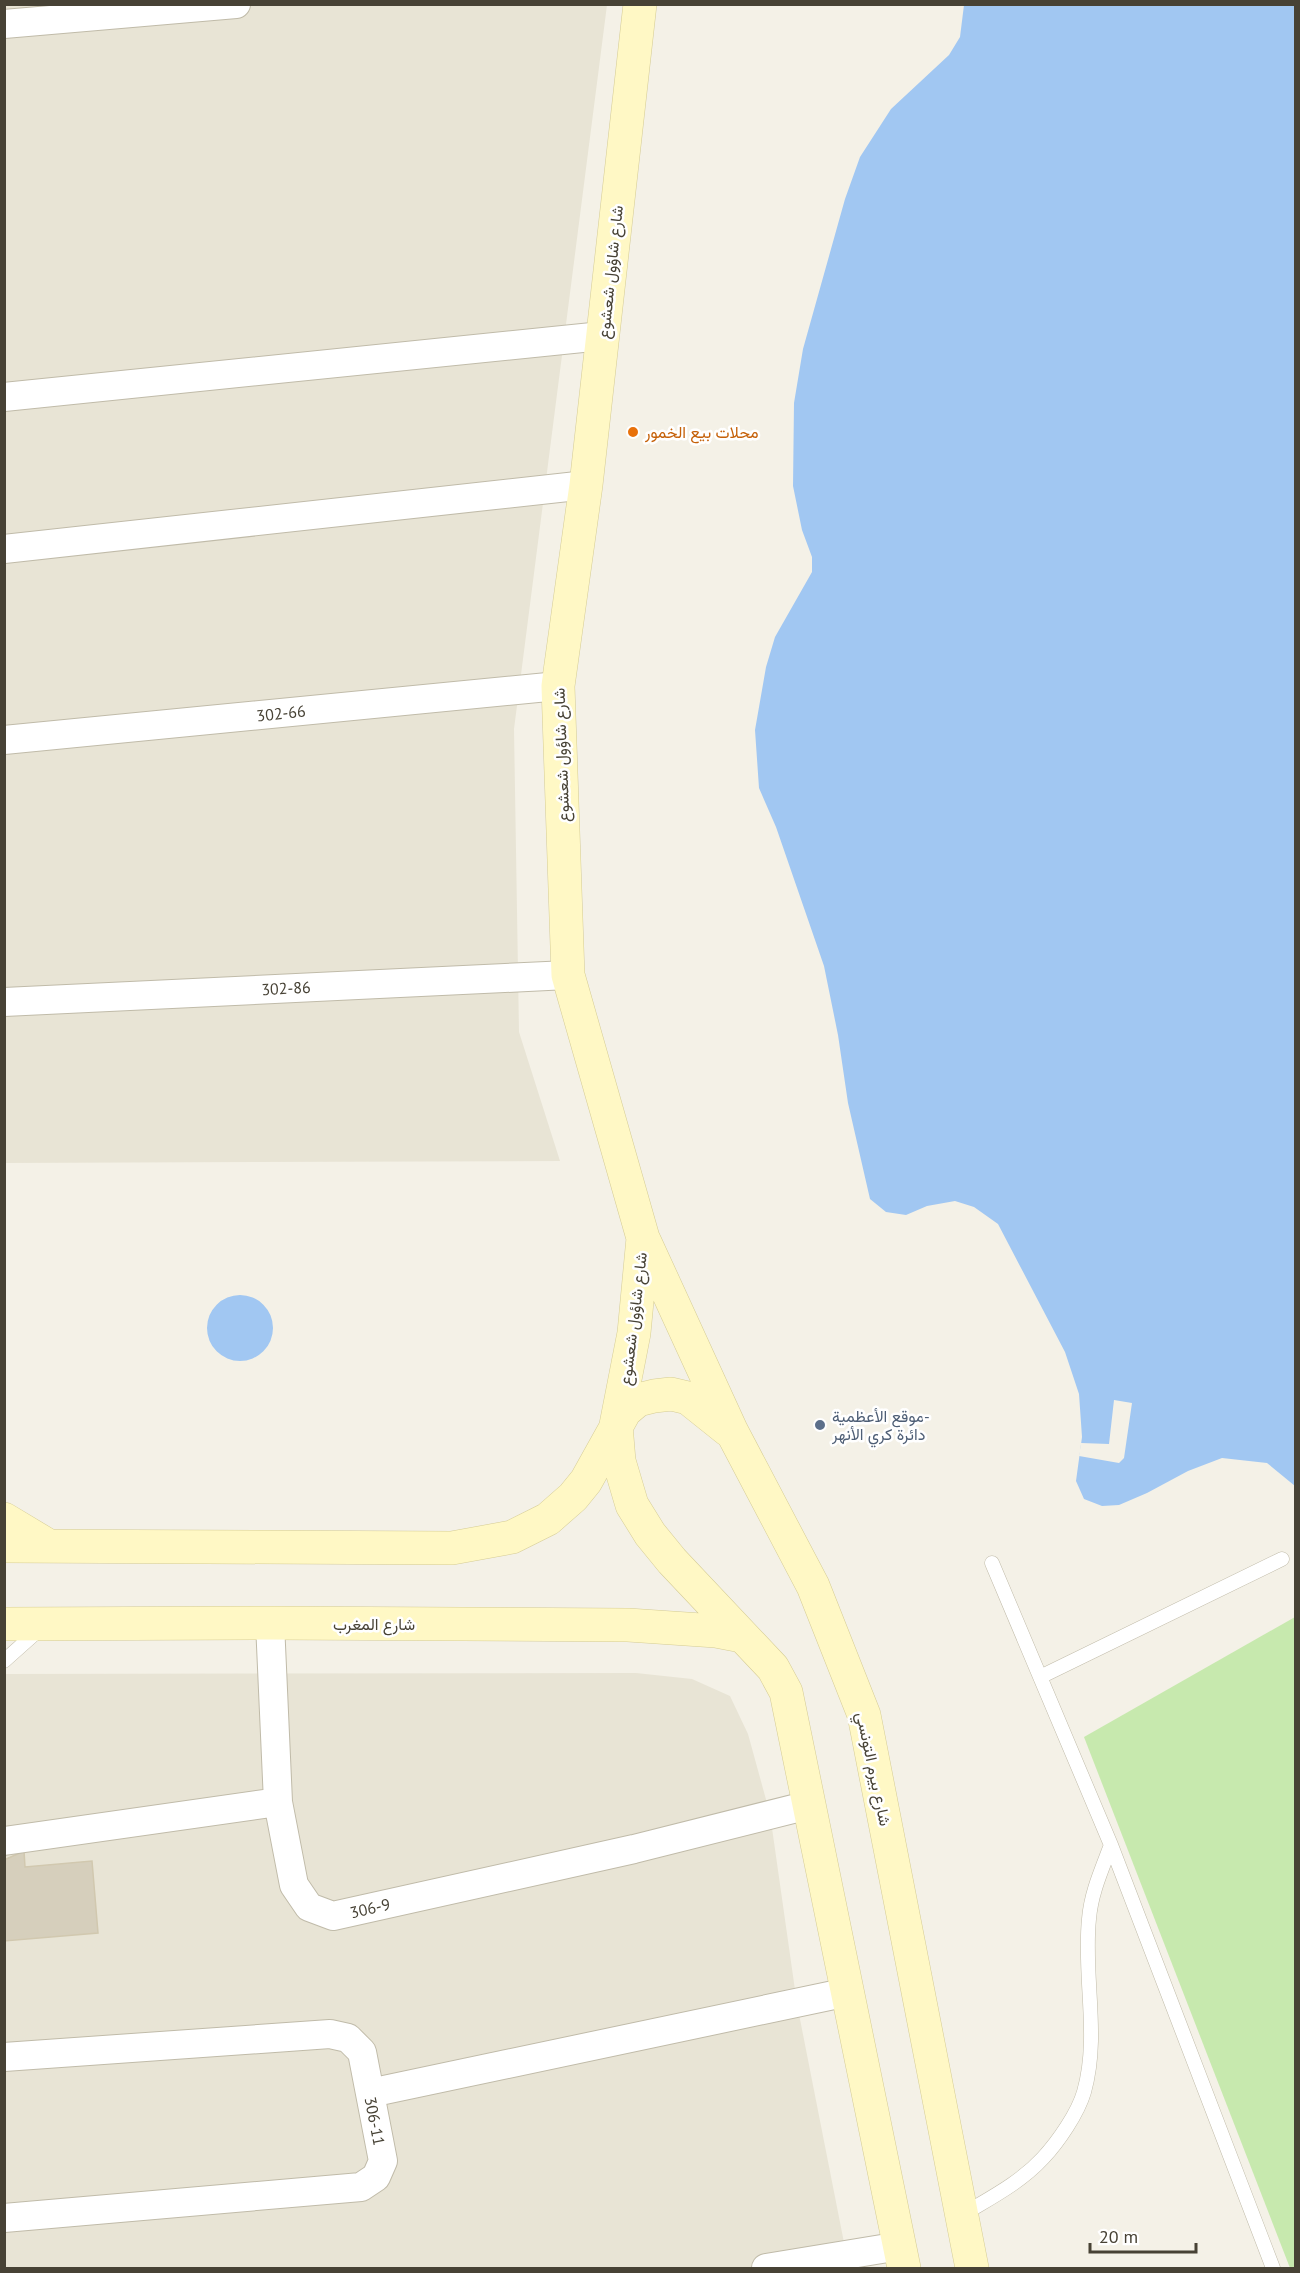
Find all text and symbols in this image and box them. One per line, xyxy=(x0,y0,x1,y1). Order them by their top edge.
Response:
street label: شارع شاؤول شعشوع xyxy=(593,204,629,340)
place label: محلات بيع الخمور xyxy=(644,422,759,444)
marker: محلات بيع الخمور xyxy=(626,425,640,439)
street label: شارع شاؤول شعشوع xyxy=(549,687,575,822)
street label: 302-66 xyxy=(255,700,307,726)
street label: 302-86 xyxy=(261,977,311,999)
street label: شارع شاؤول شعشوع xyxy=(615,1251,653,1387)
place label: موقع الأعظمية- دائرة كري الأنهر xyxy=(831,1406,930,1448)
marker: موقع الأعظمية- دائرة كري الأنهر xyxy=(813,1418,827,1432)
street label: شارع المغرب xyxy=(333,1614,415,1636)
street label: شارع بيرم التونسي xyxy=(848,1710,896,1829)
street label: 306-9 xyxy=(348,1894,392,1922)
street label: 306-11 xyxy=(360,2095,390,2147)
scale bar xyxy=(1090,2216,1196,2254)
text: 20 m xyxy=(1099,2225,1138,2248)

